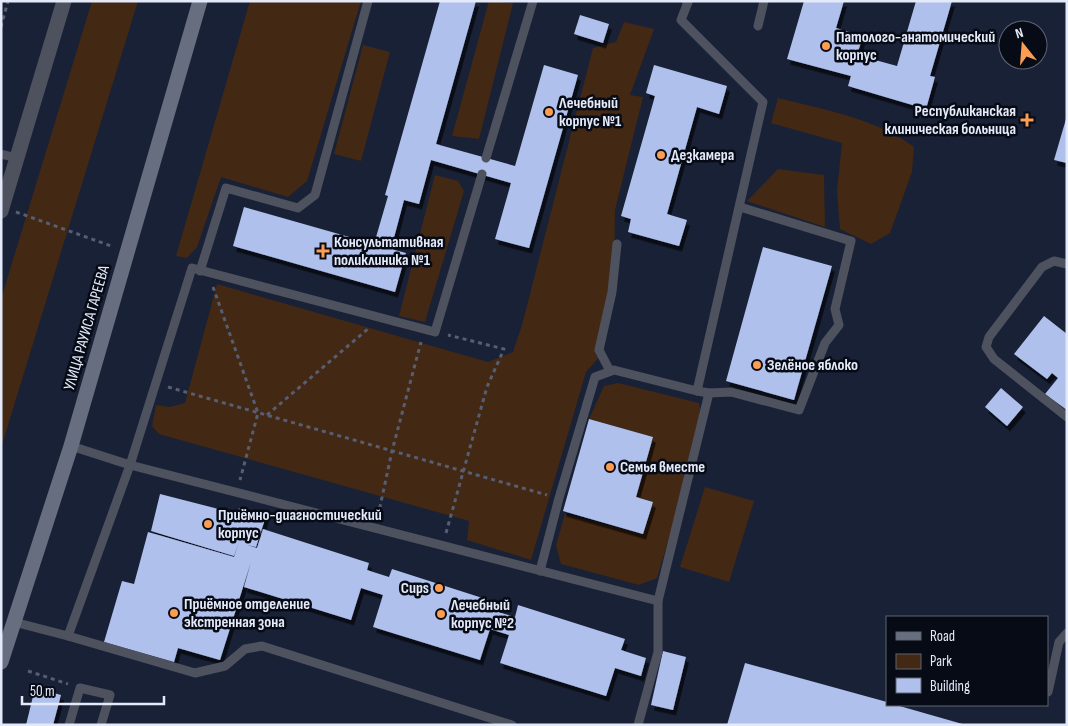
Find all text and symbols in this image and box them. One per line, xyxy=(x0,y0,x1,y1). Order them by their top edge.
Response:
north arrow xyxy=(998,20,1048,70)
text: N xyxy=(1013,24,1025,42)
place label: Патолого-анатомический корпус xyxy=(836,28,995,65)
marker: Патолого-анатомический корпус xyxy=(820,40,832,52)
place label: Лечебный корпус №1 xyxy=(558,94,622,131)
place label: Республиканская клиническая больница xyxy=(884,102,1016,139)
marker: Лечебный корпус №1 xyxy=(543,106,555,118)
marker: Республиканская клиническая больница xyxy=(1020,113,1034,127)
place label: Дезкамера xyxy=(671,146,734,165)
marker: Дезкамера xyxy=(655,149,667,161)
place label: Консультативная поликлиника №1 xyxy=(334,233,443,270)
marker: Консультативная поликлиника №1 xyxy=(316,244,330,258)
street label: УЛИЦА РАУИСА ГАРЕЕВА xyxy=(60,263,114,393)
place label: Зелёное яблоко xyxy=(767,356,858,375)
marker: Зелёное яблоко xyxy=(751,359,763,371)
place label: Семья вместе xyxy=(620,458,705,477)
marker: Семья вместе xyxy=(604,461,616,473)
place label: Приёмно-диагностический корпус xyxy=(218,506,382,543)
marker: Приёмно-диагностический корпус xyxy=(202,518,214,530)
place label: Cups xyxy=(401,579,429,598)
marker: Cups xyxy=(433,582,445,594)
place label: Приёмное отделение экстренная зона xyxy=(184,595,310,632)
place label: Лечебный корпус №2 xyxy=(450,596,514,633)
marker: Приёмное отделение экстренная зона xyxy=(168,607,180,619)
marker: Лечебный корпус №2 xyxy=(435,608,447,620)
legend xyxy=(886,616,1048,706)
text: Road xyxy=(930,627,955,646)
text: Park xyxy=(930,652,952,671)
scale bar xyxy=(22,674,165,706)
text: Building xyxy=(930,677,970,696)
text: 50 m xyxy=(30,682,55,701)

